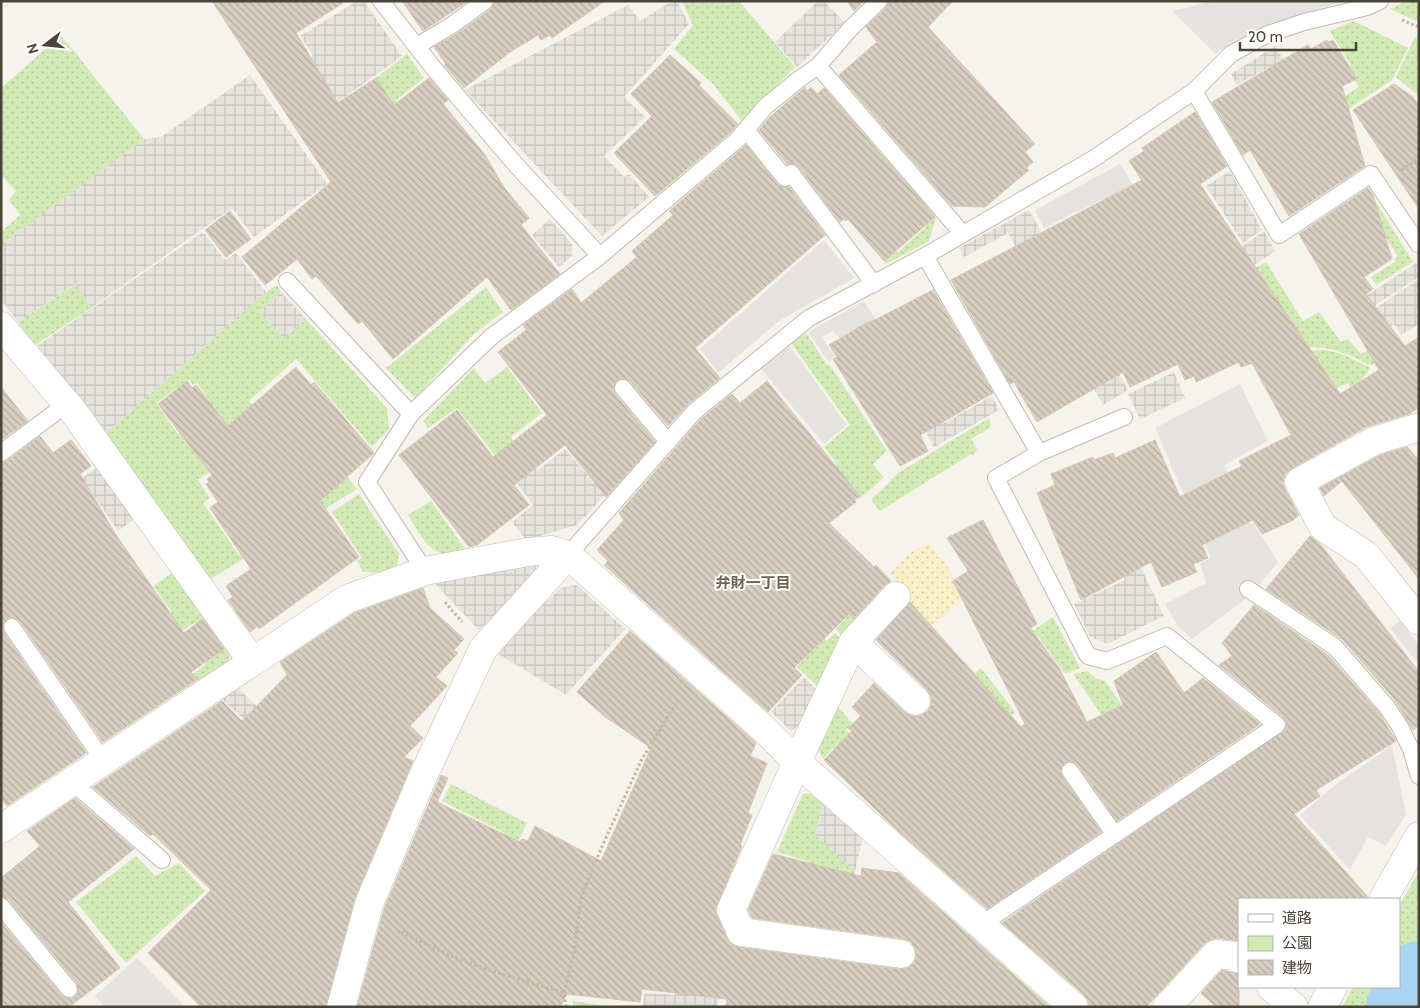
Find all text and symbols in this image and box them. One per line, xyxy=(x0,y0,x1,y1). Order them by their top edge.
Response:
north arrow xyxy=(20,20,70,70)
scale bar xyxy=(1240,20,1356,52)
text: 20 m xyxy=(1248,28,1283,46)
text: N xyxy=(22,41,43,56)
district label: 弁財一丁目 xyxy=(715,574,791,592)
legend xyxy=(1238,898,1400,988)
text: 道路 xyxy=(1282,909,1312,927)
text: 公園 xyxy=(1282,934,1312,952)
text: 建物 xyxy=(1282,959,1312,977)

